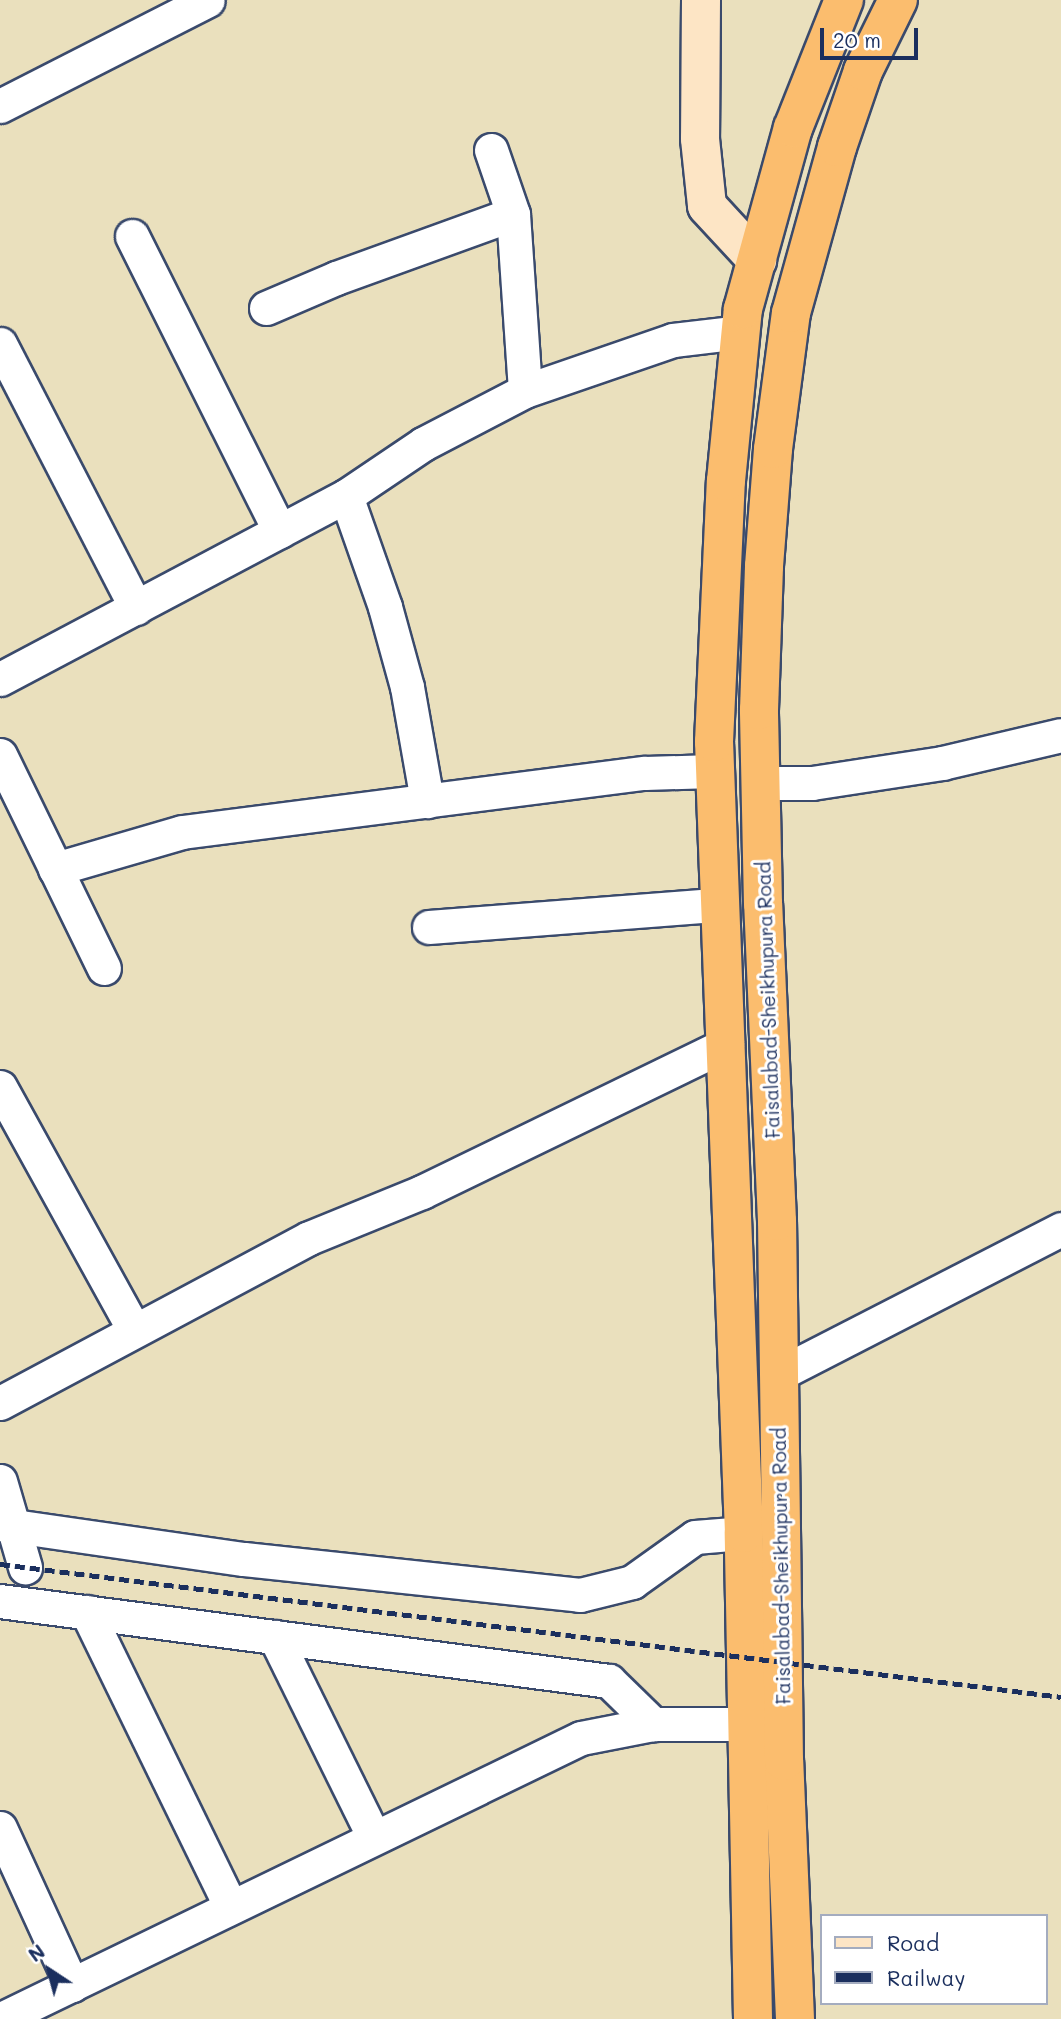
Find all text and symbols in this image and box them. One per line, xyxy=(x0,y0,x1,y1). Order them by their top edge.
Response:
scale bar xyxy=(823,14,921,58)
text: 20 m xyxy=(833,26,881,53)
street label: Faisalabad-Sheikhupura Road xyxy=(752,861,784,1139)
street label: Faisalabad-Sheikhupura Road xyxy=(767,1427,795,1705)
legend xyxy=(820,1914,1047,2005)
text: Road xyxy=(887,1929,939,1956)
north arrow xyxy=(14,1935,84,2005)
text: N xyxy=(23,1938,50,1967)
text: Railway xyxy=(887,1964,966,1991)

